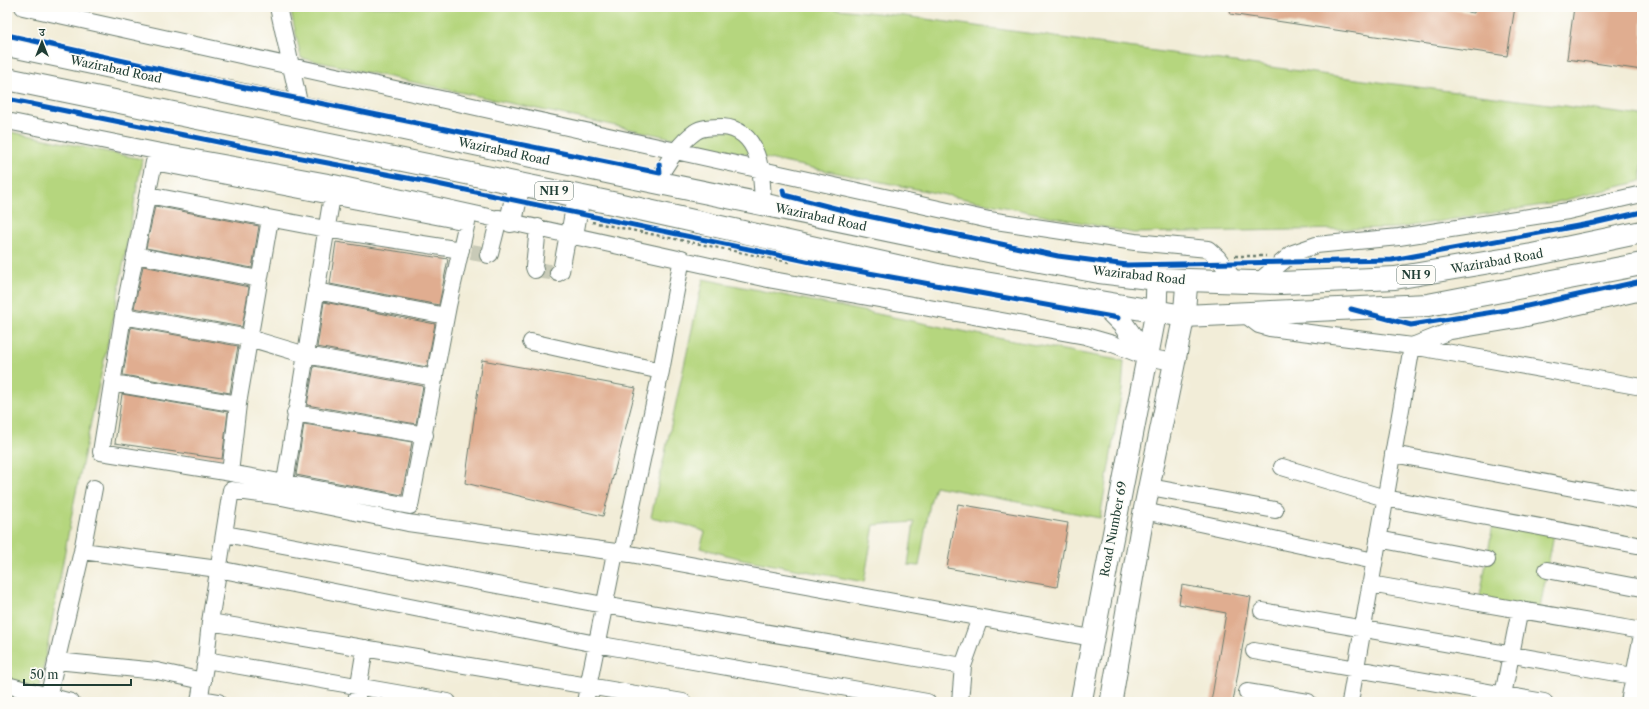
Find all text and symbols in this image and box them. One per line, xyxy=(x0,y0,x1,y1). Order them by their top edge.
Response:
north arrow xyxy=(22,22,62,62)
text: उ xyxy=(38,25,46,39)
street label: Wazirabad Road xyxy=(68,52,164,86)
street label: Wazirabad Road xyxy=(456,134,552,168)
road number: NH 9 xyxy=(535,182,573,200)
street label: Wazirabad Road xyxy=(773,200,869,234)
street label: Wazirabad Road xyxy=(1449,245,1545,277)
street label: Wazirabad Road xyxy=(1091,263,1187,287)
road number: NH 9 xyxy=(1397,266,1435,284)
street label: Road Number 69 xyxy=(1096,480,1130,578)
scale bar xyxy=(24,661,131,687)
text: 50 m xyxy=(30,667,59,682)

